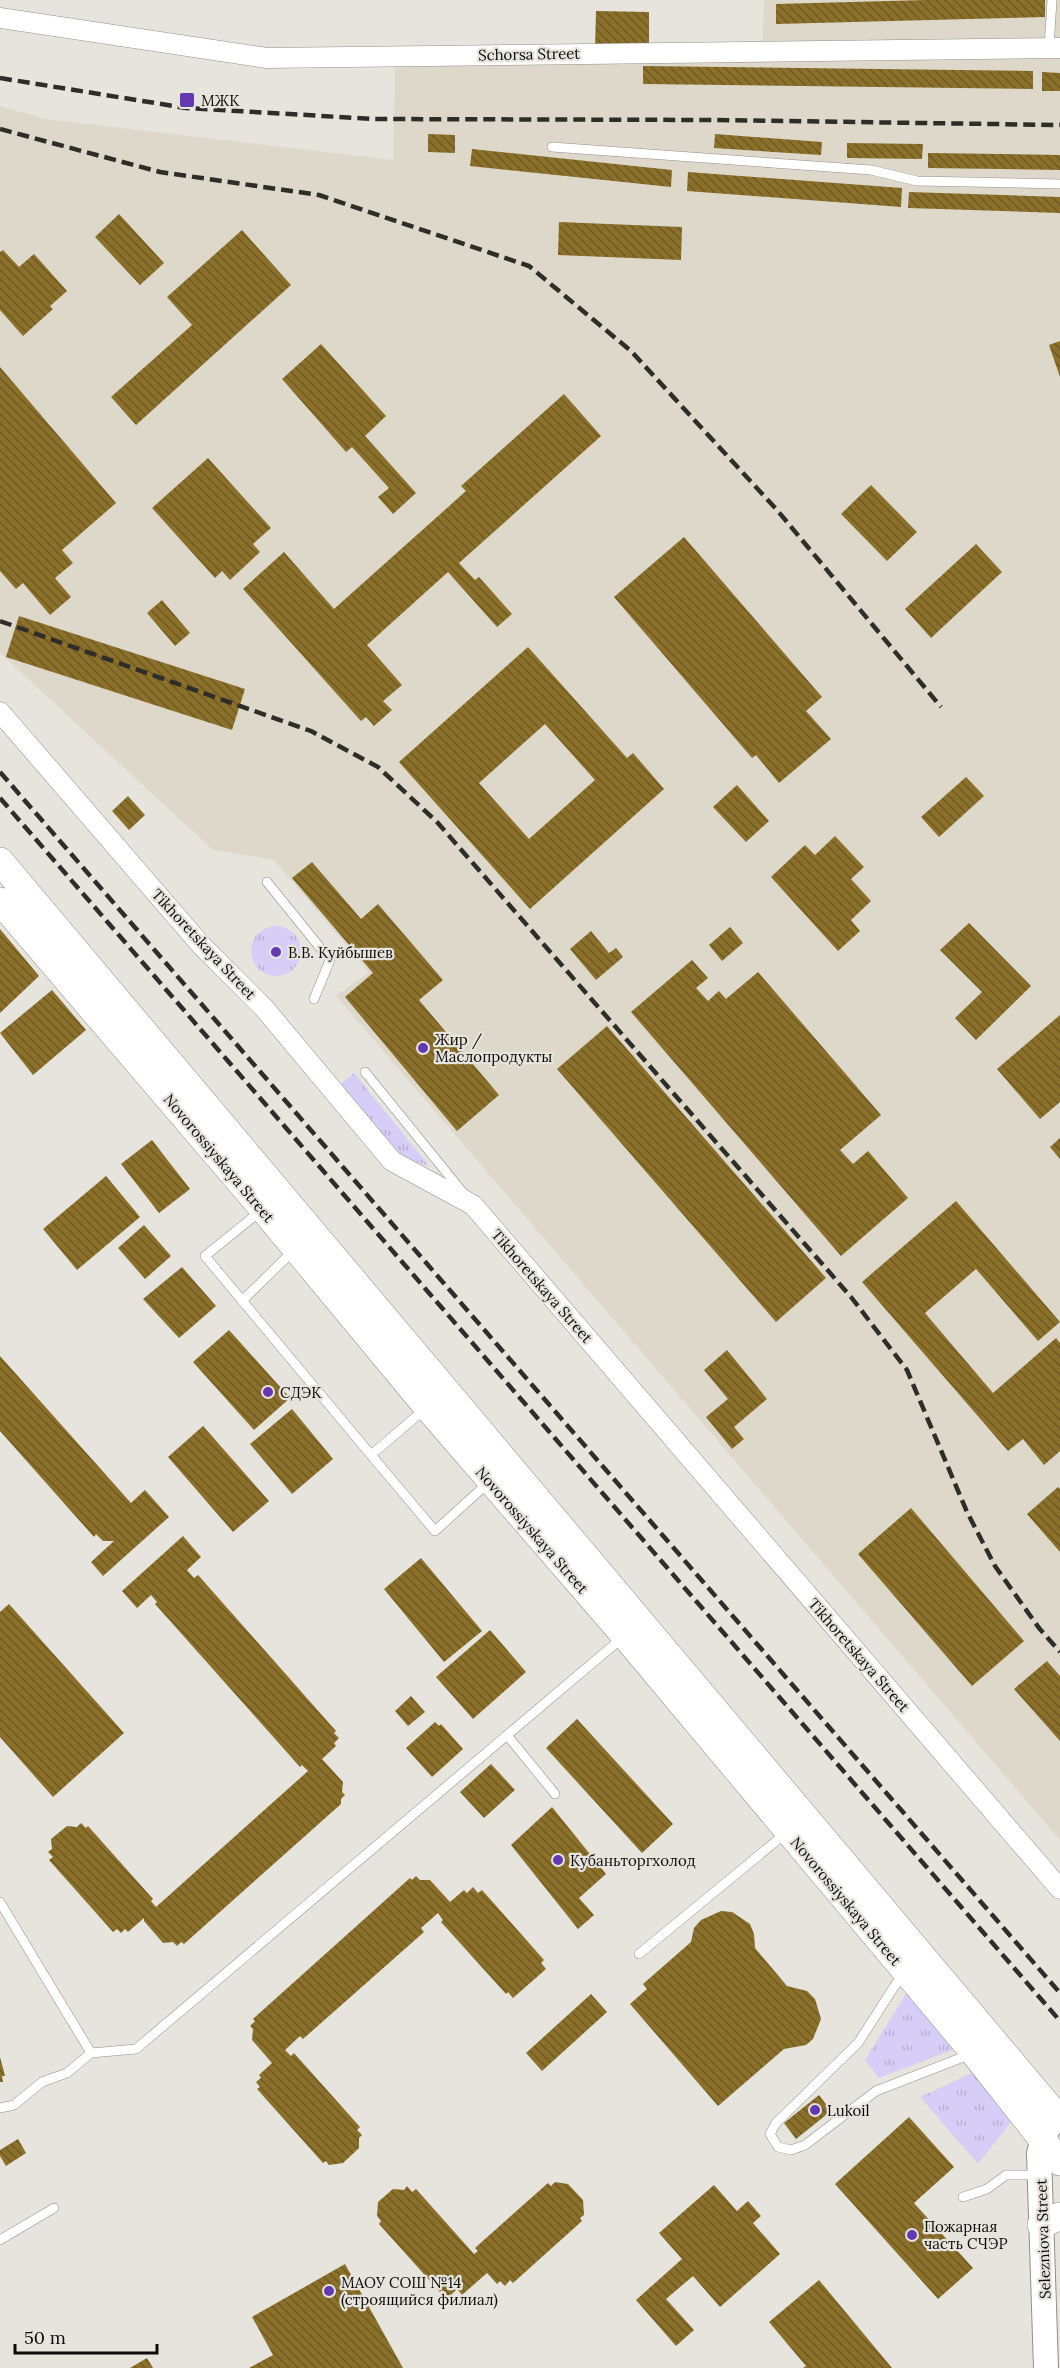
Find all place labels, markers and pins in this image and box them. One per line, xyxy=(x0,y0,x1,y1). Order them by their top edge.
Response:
marker: МЖК xyxy=(178,91,196,109)
place label: МЖК xyxy=(201,91,240,110)
place label: В.В. Куйбышев xyxy=(288,943,393,962)
marker: В.В. Куйбышев xyxy=(269,945,283,959)
place label: Жир / Маслопродукты xyxy=(435,1030,553,1066)
marker: Жир / Маслопродукты xyxy=(416,1041,430,1055)
place label: СДЭК xyxy=(280,1383,322,1402)
marker: СДЭК xyxy=(261,1385,275,1399)
place label: Кубаньторгхолод xyxy=(570,1851,696,1870)
marker: Кубаньторгхолод xyxy=(551,1853,565,1867)
place label: Lukoil xyxy=(827,2101,870,2120)
marker: Lukoil xyxy=(808,2103,822,2117)
place label: Пожарная часть СЧЭР xyxy=(924,2217,1008,2253)
marker: Пожарная часть СЧЭР xyxy=(905,2228,919,2242)
place label: МАОУ СОШ №14 (строящийся филиал) xyxy=(341,2273,498,2310)
marker: МАОУ СОШ №14 (строящийся филиал) xyxy=(322,2284,336,2298)

